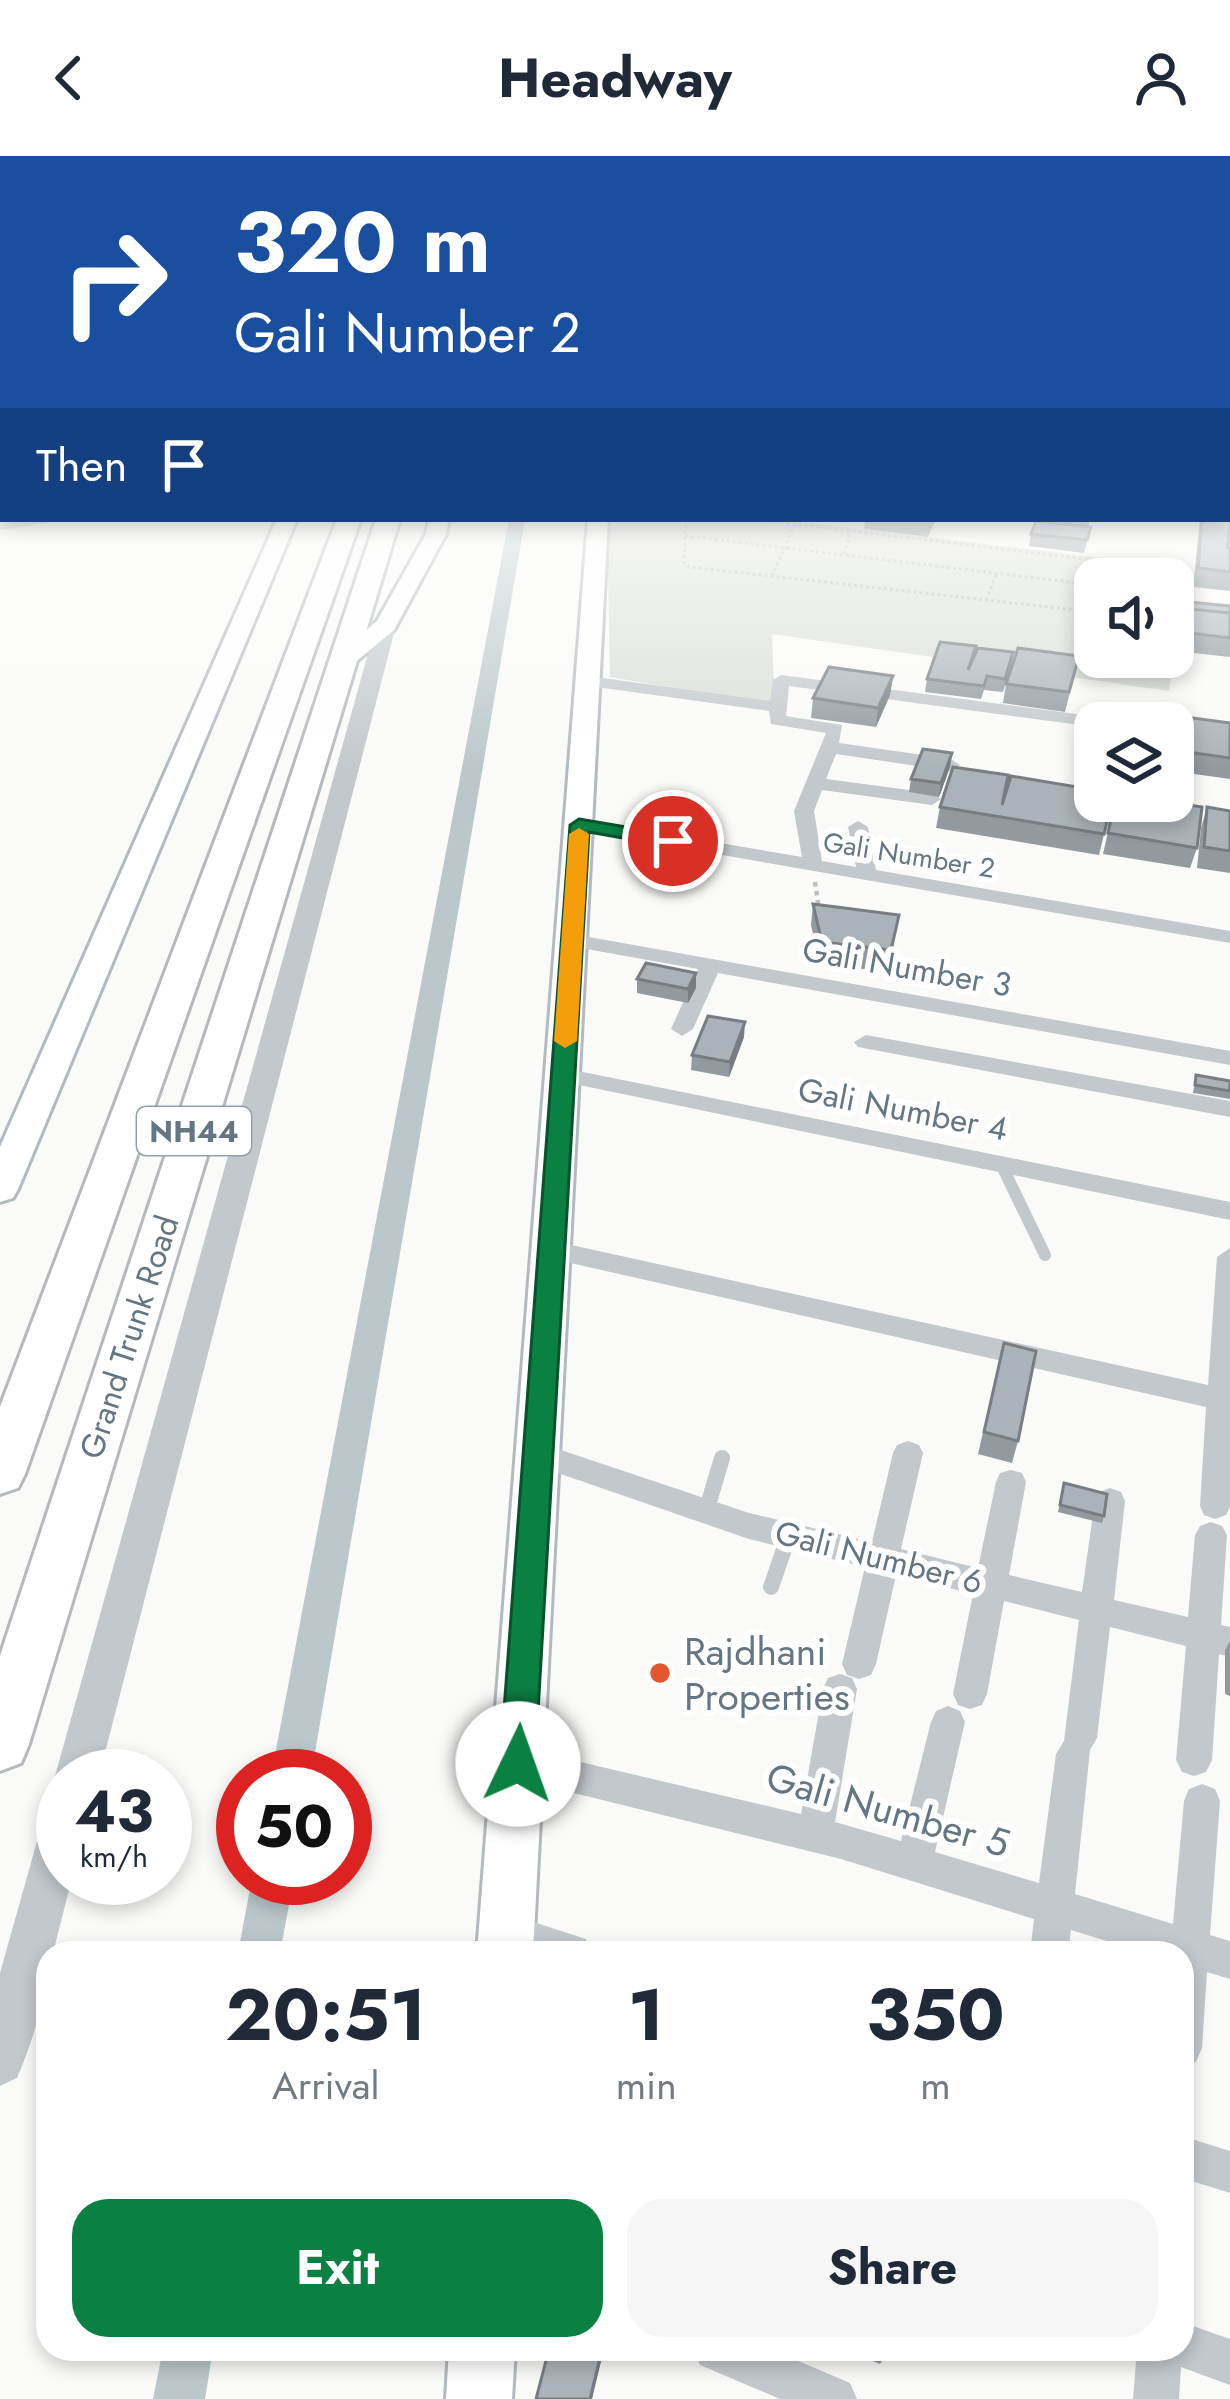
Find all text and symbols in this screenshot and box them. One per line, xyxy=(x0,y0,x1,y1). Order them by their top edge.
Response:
text: Headway xyxy=(498,39,732,117)
icon: back xyxy=(36,45,102,111)
icon: person xyxy=(1128,45,1194,111)
text: 320 m xyxy=(234,182,491,304)
icon: right xyxy=(36,204,192,360)
text: Gali Number 2 xyxy=(234,294,581,372)
icon: arrive xyxy=(151,432,217,498)
text: Then xyxy=(36,433,127,498)
map controls xyxy=(1074,558,1194,822)
button: sound xyxy=(1074,558,1194,678)
button: layers xyxy=(1074,702,1194,822)
pin xyxy=(622,790,724,892)
icon: arrive xyxy=(640,808,706,874)
street label: Gali Number 2 xyxy=(820,822,998,888)
street label: Gali Number 3 xyxy=(799,926,1015,1008)
street label: Gali Number 4 xyxy=(794,1066,1012,1152)
road number: NH44 xyxy=(137,1107,251,1155)
street label: Grand Trunk Road xyxy=(68,1209,190,1465)
street label: Gali Number 6 xyxy=(770,1509,988,1605)
place label: Rajdhani Properties xyxy=(684,1623,850,1725)
marker: Rajdhani Properties xyxy=(647,1660,673,1686)
position arrow xyxy=(455,1701,581,1827)
street label: Gali Number 5 xyxy=(760,1748,1016,1872)
speed limit sign: 50 xyxy=(216,1749,372,1905)
text: 43 xyxy=(74,1768,154,1855)
text: km/h xyxy=(80,1835,148,1878)
text: 20:51 xyxy=(225,1963,426,2067)
text: 1 xyxy=(628,1963,664,2067)
text: 350 xyxy=(866,1963,1005,2067)
text: Arrival xyxy=(272,2057,380,2114)
text: min xyxy=(616,2057,677,2114)
text: m xyxy=(920,2057,951,2114)
button: Exit xyxy=(72,2199,603,2337)
button: Share xyxy=(627,2199,1158,2337)

